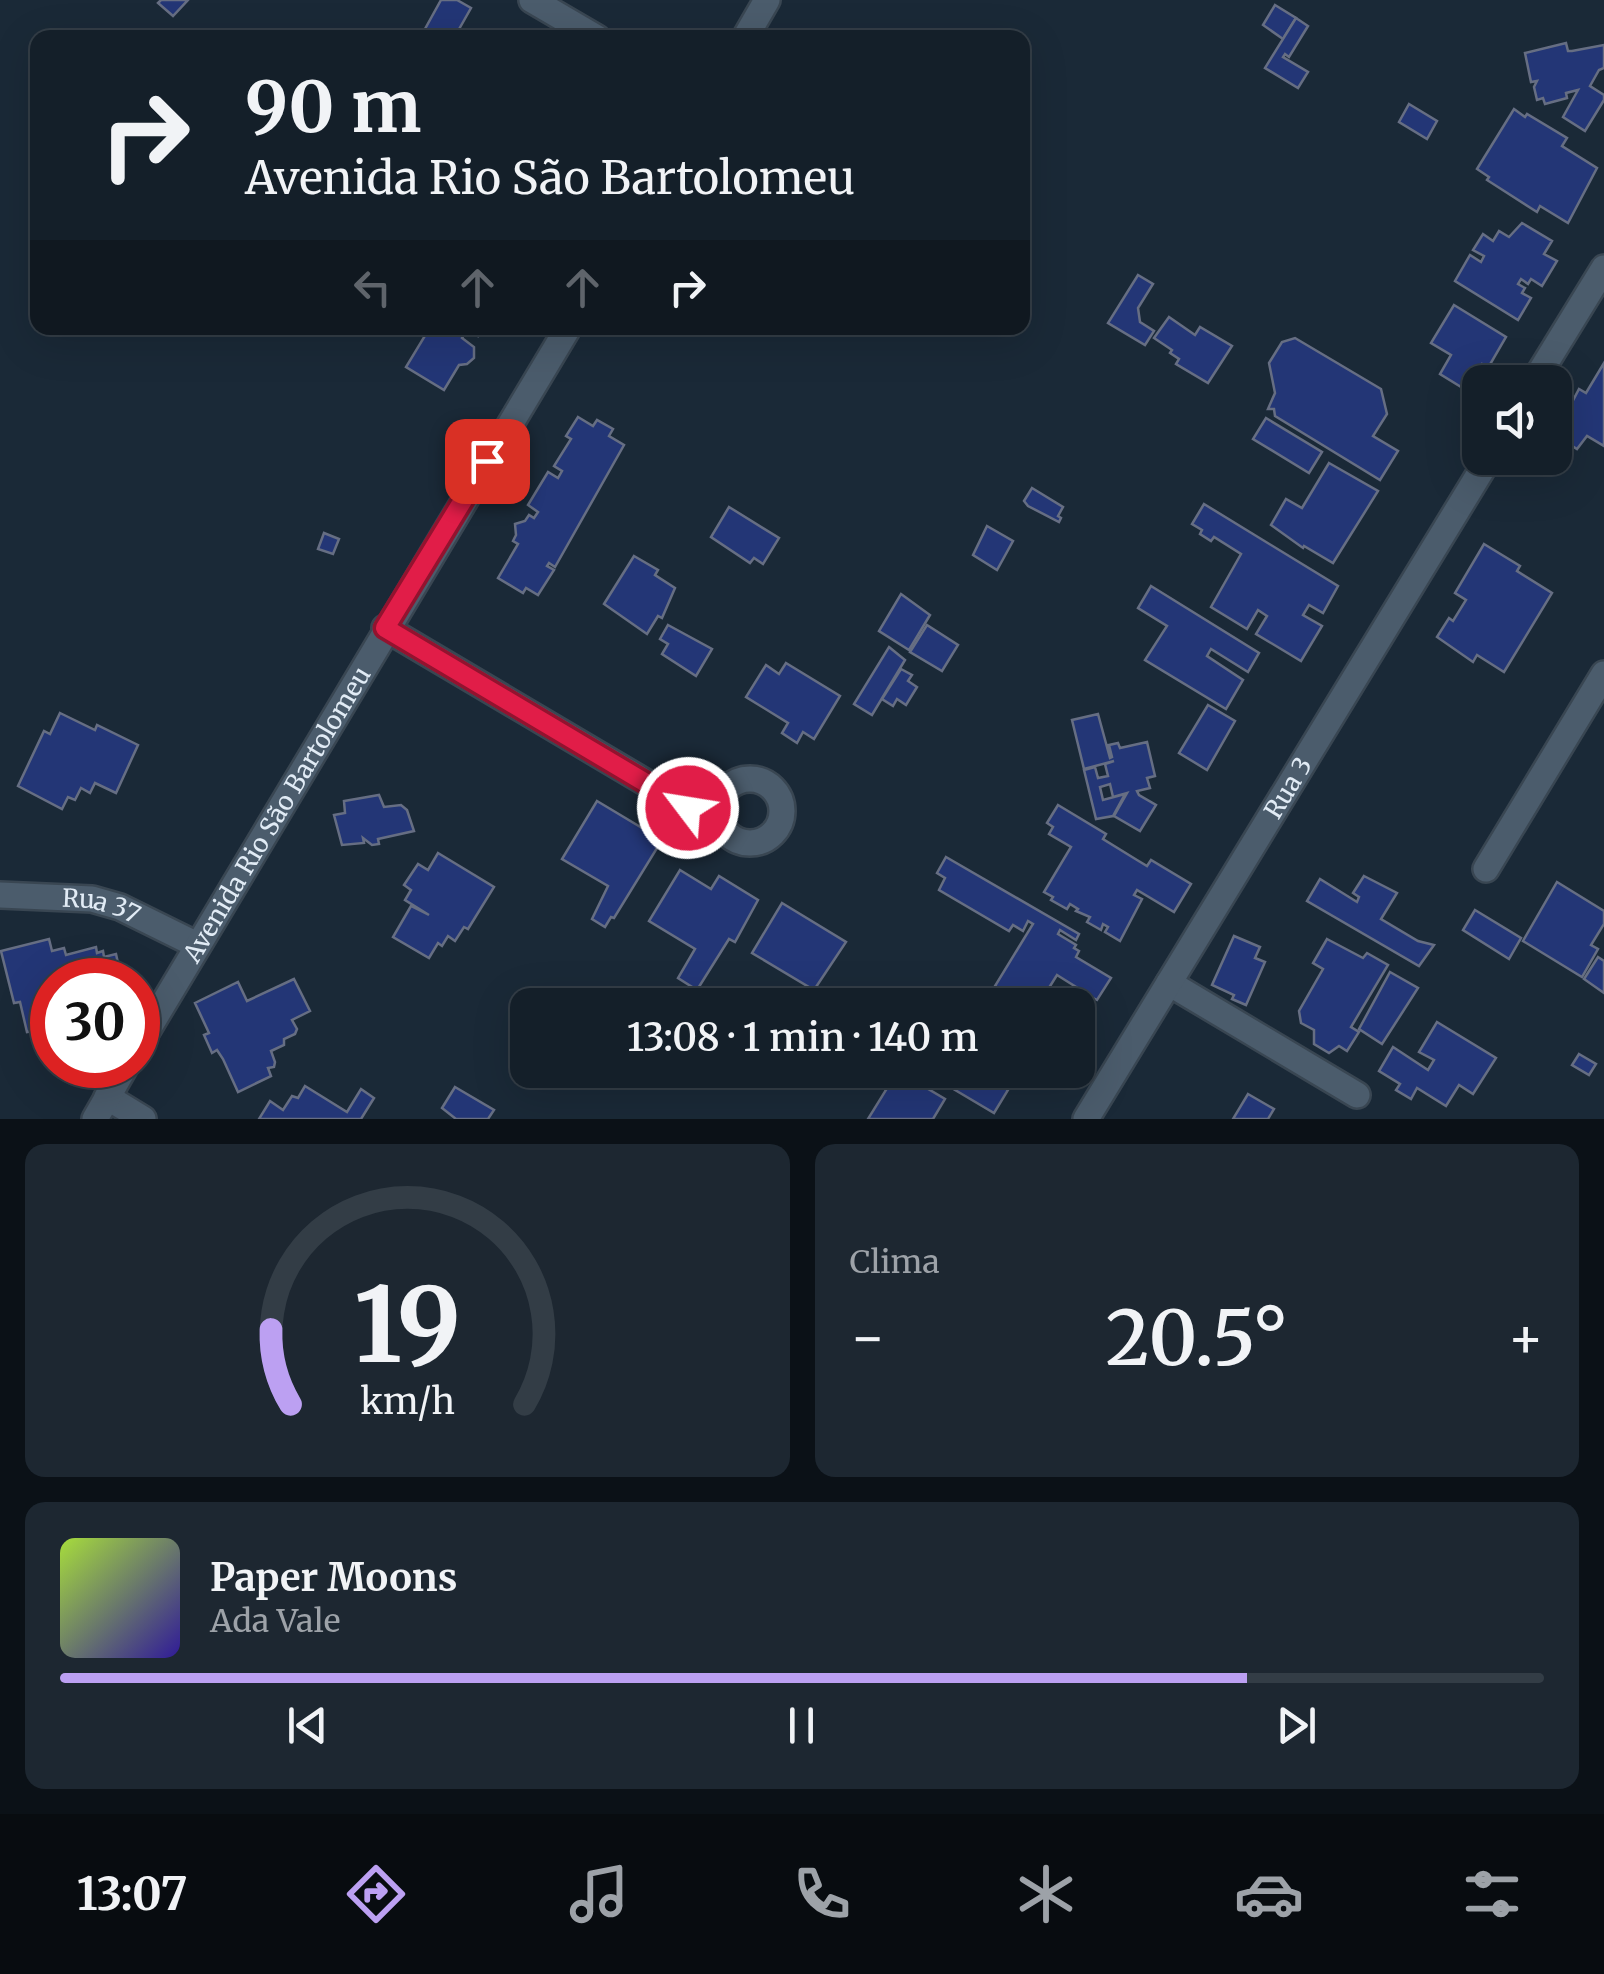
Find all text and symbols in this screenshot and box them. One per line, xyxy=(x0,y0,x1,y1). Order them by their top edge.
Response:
text: 90 m xyxy=(245,63,422,151)
icon: right xyxy=(80,70,210,200)
text: Avenida Rio São Bartolomeu xyxy=(245,150,855,206)
icon: left xyxy=(345,260,400,315)
icon: ahead xyxy=(450,260,505,315)
icon: ahead xyxy=(555,260,610,315)
icon: right xyxy=(660,260,715,315)
map controls xyxy=(1462,365,1572,475)
button: sound xyxy=(1462,365,1572,475)
pin xyxy=(445,419,530,504)
icon: arrive xyxy=(460,434,515,489)
street label: Avenida Rio São Bartolomeu xyxy=(175,661,378,969)
street label: Rua 3 xyxy=(1257,751,1319,824)
position arrow xyxy=(636,756,740,860)
street label: Rua 37 xyxy=(61,882,146,931)
speed limit sign: 30 xyxy=(30,958,160,1088)
text: 13:08 · 1 min · 140 m xyxy=(627,1014,978,1061)
text: Clima xyxy=(850,1242,940,1282)
text: 19 xyxy=(354,1260,461,1390)
text: 20.5° xyxy=(1105,1291,1288,1385)
text: − xyxy=(850,1303,886,1372)
text: + xyxy=(1507,1303,1544,1372)
text: km/h xyxy=(360,1379,455,1424)
text: Paper Moons xyxy=(210,1554,457,1601)
text: Ada Vale xyxy=(210,1601,340,1641)
icon: previous xyxy=(280,1698,335,1753)
icon: pause xyxy=(774,1698,829,1753)
icon: next xyxy=(1269,1698,1324,1753)
icon: directions xyxy=(341,1859,411,1929)
icon: music xyxy=(564,1859,634,1929)
icon: phone xyxy=(787,1859,857,1929)
icon: climate xyxy=(1011,1859,1081,1929)
icon: car xyxy=(1234,1859,1304,1929)
icon: filters xyxy=(1457,1859,1527,1929)
text: 13:07 xyxy=(77,1866,188,1922)

